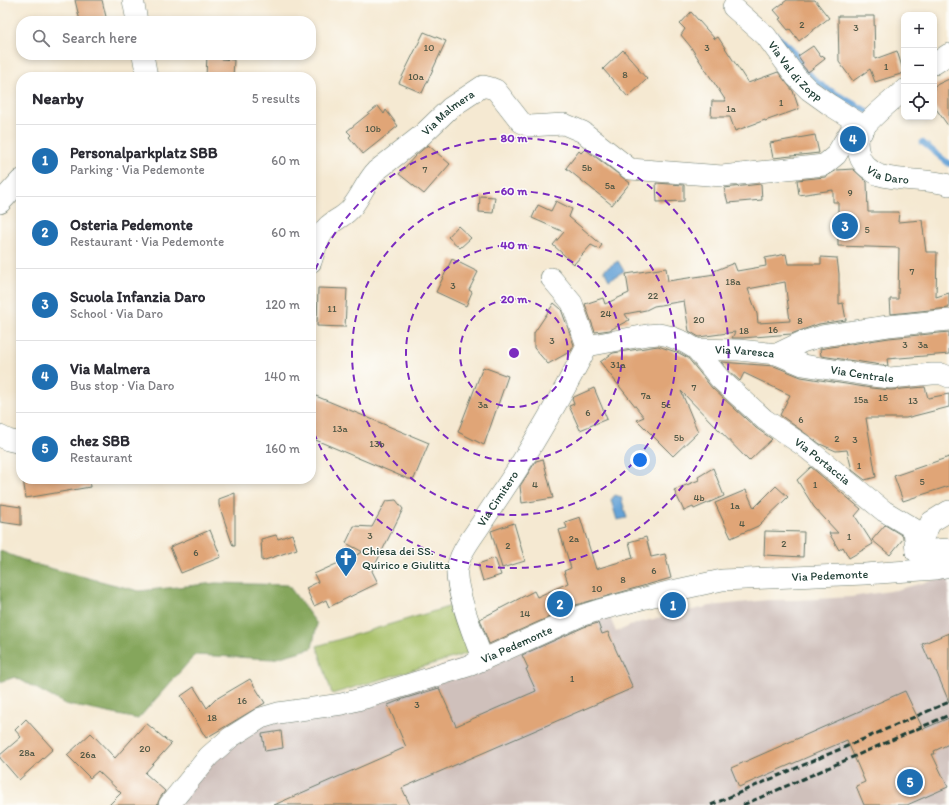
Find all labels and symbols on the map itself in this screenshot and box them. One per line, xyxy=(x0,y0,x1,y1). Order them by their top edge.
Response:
house number: 2 xyxy=(799,18,805,31)
house number: 3 xyxy=(853,21,859,34)
street label: Via Val di Zopp xyxy=(765,38,825,104)
house number: 10 xyxy=(424,41,434,54)
house number: 3 xyxy=(704,41,710,54)
house number: 1 xyxy=(884,60,889,73)
house number: 8 xyxy=(622,68,628,81)
house number: 10a xyxy=(408,70,425,83)
street label: Via Malmera xyxy=(419,87,477,139)
house number: 1 xyxy=(779,96,784,109)
house number: 1a xyxy=(726,102,737,115)
house number: 10b xyxy=(365,122,381,135)
pin: 4 xyxy=(840,124,866,154)
text: 80 m xyxy=(501,131,528,145)
house number: 5b xyxy=(582,161,592,174)
street label: Via Daro xyxy=(864,162,909,187)
house number: 7 xyxy=(423,163,428,176)
house number: 5a xyxy=(605,179,616,192)
text: 60 m xyxy=(501,184,528,198)
house number: 9 xyxy=(847,186,853,199)
pin: 3 xyxy=(832,211,858,241)
house number: 5 xyxy=(864,223,870,236)
text: 40 m xyxy=(500,238,529,252)
house number: 7 xyxy=(910,265,915,278)
house number: 18a xyxy=(725,275,741,288)
house number: 3 xyxy=(450,279,456,292)
house number: 22 xyxy=(648,289,659,302)
text: 20 m xyxy=(501,292,528,306)
house number: 11 xyxy=(327,302,337,315)
house number: 24 xyxy=(600,307,612,320)
house number: 20 xyxy=(693,313,705,326)
house number: 8 xyxy=(797,314,803,327)
house number: 16 xyxy=(768,323,778,336)
house number: 18 xyxy=(739,324,750,337)
house number: 3 xyxy=(549,334,555,347)
house number: 3 xyxy=(902,338,908,351)
house number: 3a xyxy=(918,338,929,351)
street label: Via Varesca xyxy=(715,342,775,361)
centre of rings xyxy=(507,346,521,360)
house number: 31a xyxy=(610,358,626,371)
street label: Via Centrale xyxy=(829,362,895,385)
house number: 7 xyxy=(692,381,697,394)
house number: 7a xyxy=(641,389,652,402)
house number: 15 xyxy=(878,391,888,404)
house number: 15a xyxy=(853,393,869,406)
house number: 13 xyxy=(908,394,919,407)
house number: 3a xyxy=(478,398,489,411)
house number: 5c xyxy=(661,398,671,411)
house number: 6 xyxy=(585,406,591,419)
house number: 6 xyxy=(798,413,804,426)
house number: 13a xyxy=(332,422,348,435)
house number: 5b xyxy=(674,431,684,444)
house number: 2 xyxy=(834,432,840,445)
house number: 3 xyxy=(852,433,858,446)
street label: Via Portaccia xyxy=(792,435,854,488)
house number: 13b xyxy=(369,437,385,450)
your location xyxy=(630,450,650,470)
house number: 1 xyxy=(857,459,862,472)
street label: Via Cimitero xyxy=(474,468,521,529)
house number: 5 xyxy=(919,475,925,488)
house number: 4 xyxy=(532,478,538,491)
house number: 1 xyxy=(813,478,818,491)
house number: 4b xyxy=(693,491,705,504)
house number: 1a xyxy=(730,499,741,512)
house number: 4 xyxy=(739,517,745,530)
house number: 3 xyxy=(367,529,373,542)
house number: 1 xyxy=(847,530,852,543)
house number: 2a xyxy=(569,532,580,545)
house number: 2 xyxy=(781,537,787,550)
house number: 2 xyxy=(505,539,511,552)
place label: Chiesa dei SS. Quirico e Giulitta xyxy=(362,544,451,572)
church icon: Chiesa dei SS. Quirico e Giulitta xyxy=(333,545,359,578)
house number: 6 xyxy=(193,546,199,559)
house number: 6 xyxy=(651,564,657,577)
street label: Via Pedemonte xyxy=(791,567,869,584)
house number: 8 xyxy=(620,573,626,586)
house number: 10 xyxy=(592,582,602,595)
pin: 2 xyxy=(547,589,573,619)
pin: 1 xyxy=(660,590,686,620)
house number: 14 xyxy=(520,607,530,620)
street label: Via Pedemonte xyxy=(479,622,555,667)
house number: 1 xyxy=(570,672,575,685)
house number: 16 xyxy=(237,694,247,707)
house number: 3 xyxy=(414,698,420,711)
house number: 18 xyxy=(207,711,218,724)
house number: 20 xyxy=(139,742,151,755)
house number: 28a xyxy=(19,746,36,759)
house number: 26a xyxy=(80,748,97,761)
pin: 5 xyxy=(897,767,923,797)

